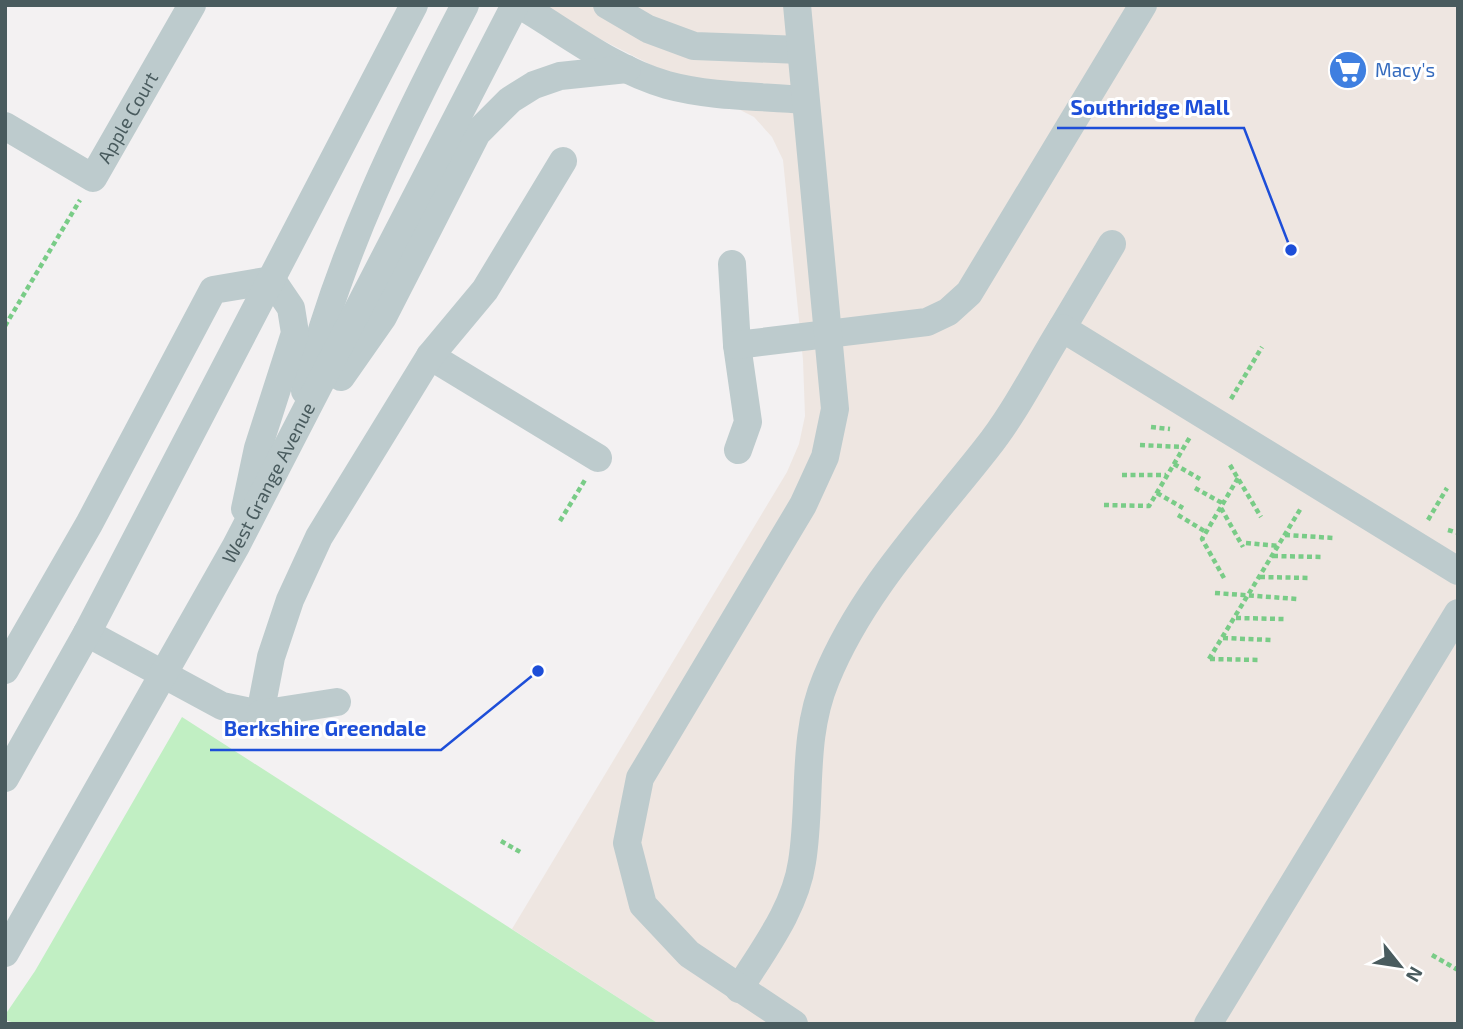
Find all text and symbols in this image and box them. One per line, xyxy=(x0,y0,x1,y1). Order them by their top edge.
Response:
supermarket icon: Macy's xyxy=(1327,49,1369,91)
place label: Macy's xyxy=(1375,58,1435,81)
street label: Apple Court xyxy=(92,67,162,167)
callout: Southridge Mall xyxy=(1057,86,1244,128)
text: Southridge Mall xyxy=(1070,94,1230,119)
street label: West Grange Avenue xyxy=(217,398,319,567)
callout: Berkshire Greendale xyxy=(210,708,441,750)
text: Berkshire Greendale xyxy=(224,715,426,740)
north arrow xyxy=(1365,931,1435,1001)
text: N xyxy=(1402,963,1429,986)

